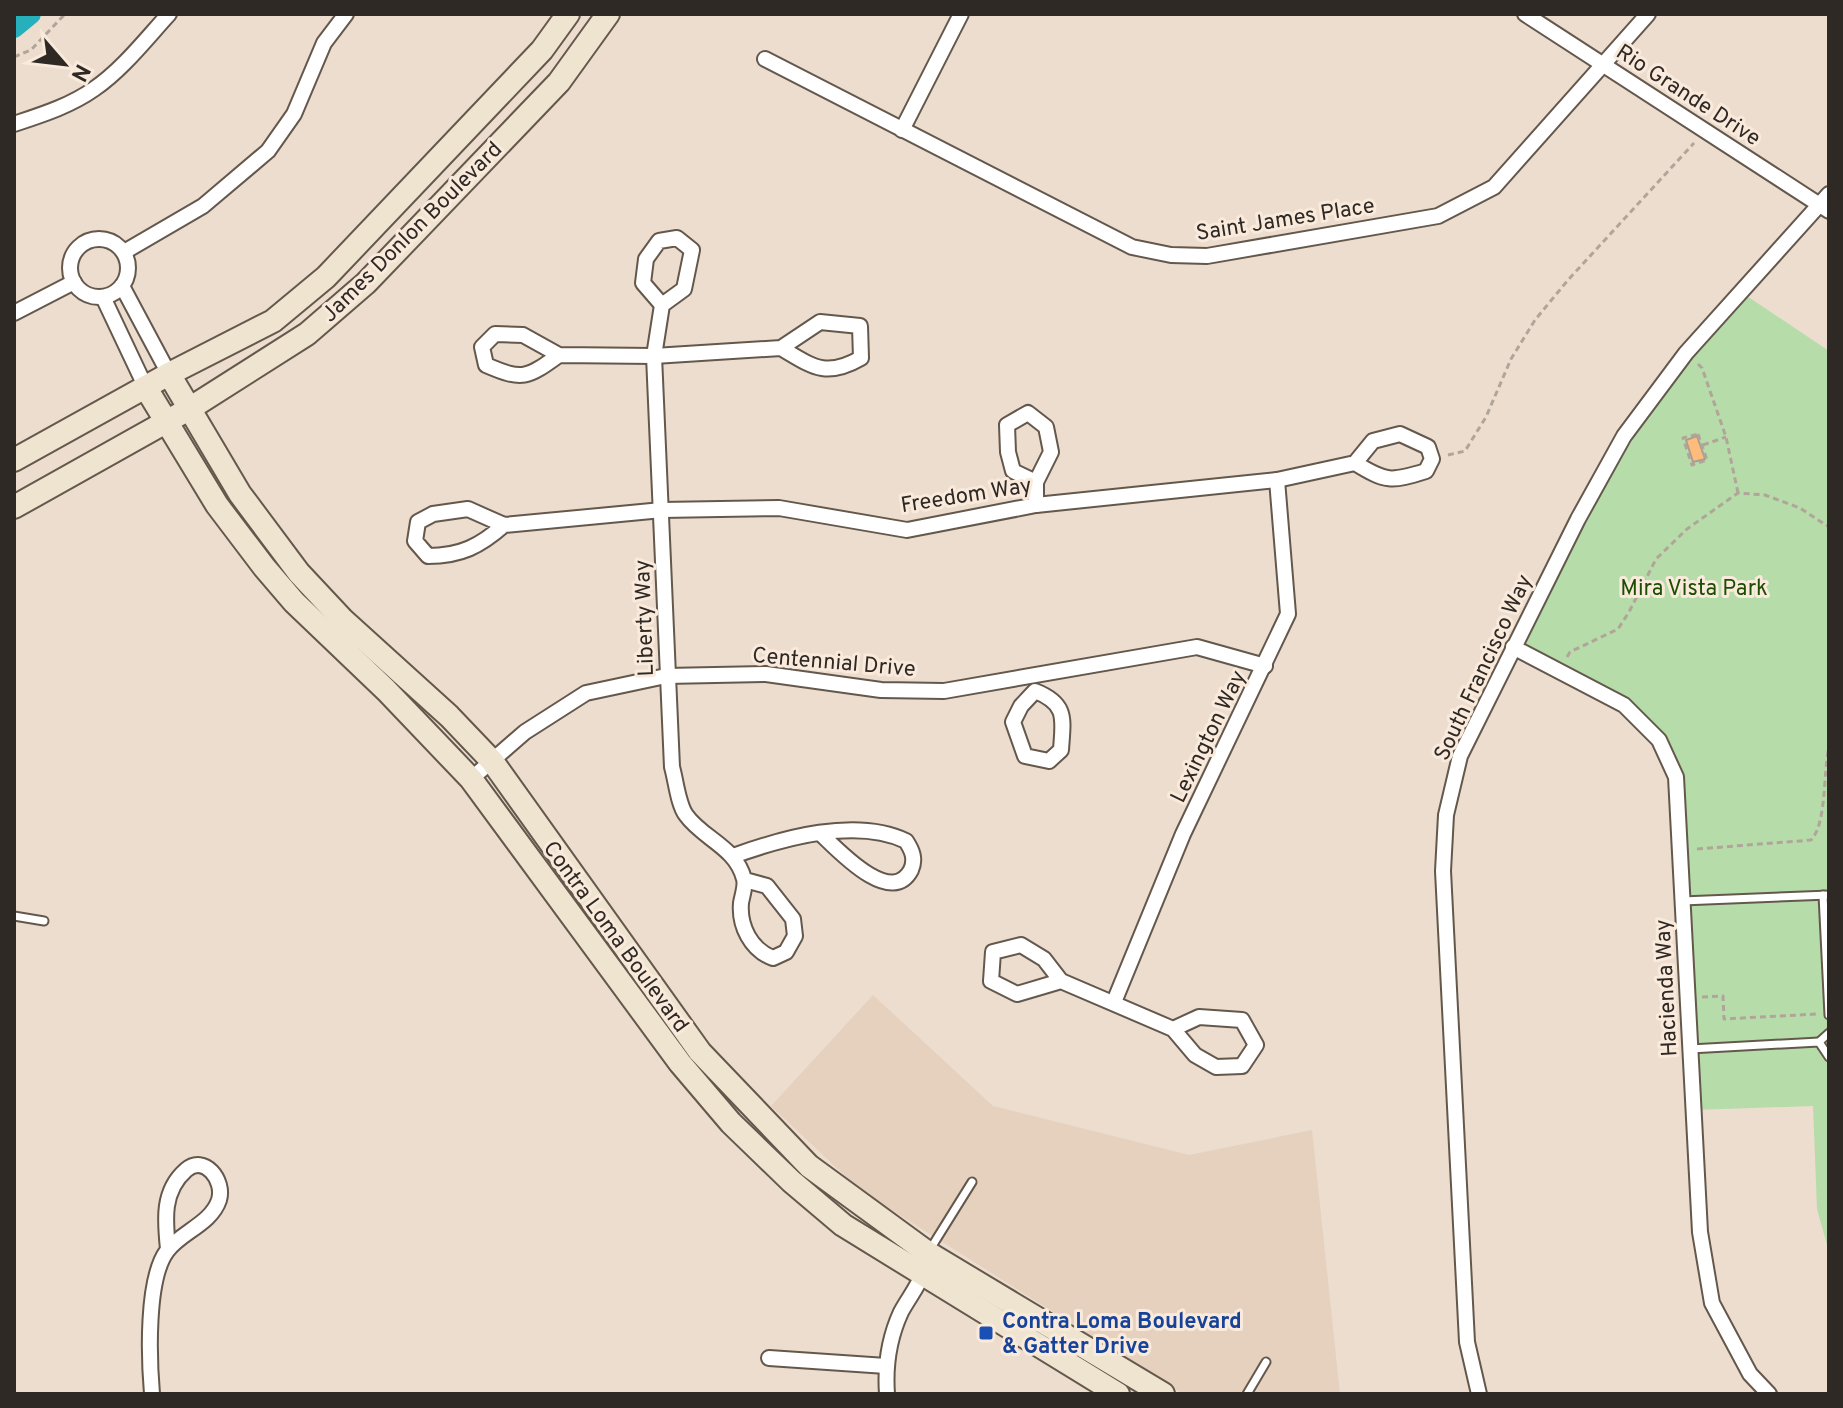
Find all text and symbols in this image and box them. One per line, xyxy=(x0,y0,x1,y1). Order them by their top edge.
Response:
north arrow xyxy=(24,24,104,104)
street label: Rio Grande Drive xyxy=(1610,39,1765,153)
text: N xyxy=(64,59,95,86)
street label: James Donlon Boulevard xyxy=(317,137,509,329)
street label: Saint James Place xyxy=(1194,193,1377,248)
street label: Freedom Way xyxy=(899,473,1034,520)
street label: Liberty Way xyxy=(630,559,661,677)
street label: South Francisco Way xyxy=(1429,571,1539,765)
park label: Mira Vista Park xyxy=(1620,576,1768,603)
street label: Centennial Drive xyxy=(751,643,917,684)
street label: Lexington Way xyxy=(1166,666,1253,808)
street label: Contra Loma Boulevard xyxy=(536,836,694,1039)
street label: Hacienda Way xyxy=(1650,918,1685,1057)
place label: Contra Loma Boulevard & Gatter Drive xyxy=(1002,1309,1242,1361)
marker: Contra Loma Boulevard & Gatter Drive xyxy=(977,1324,995,1342)

